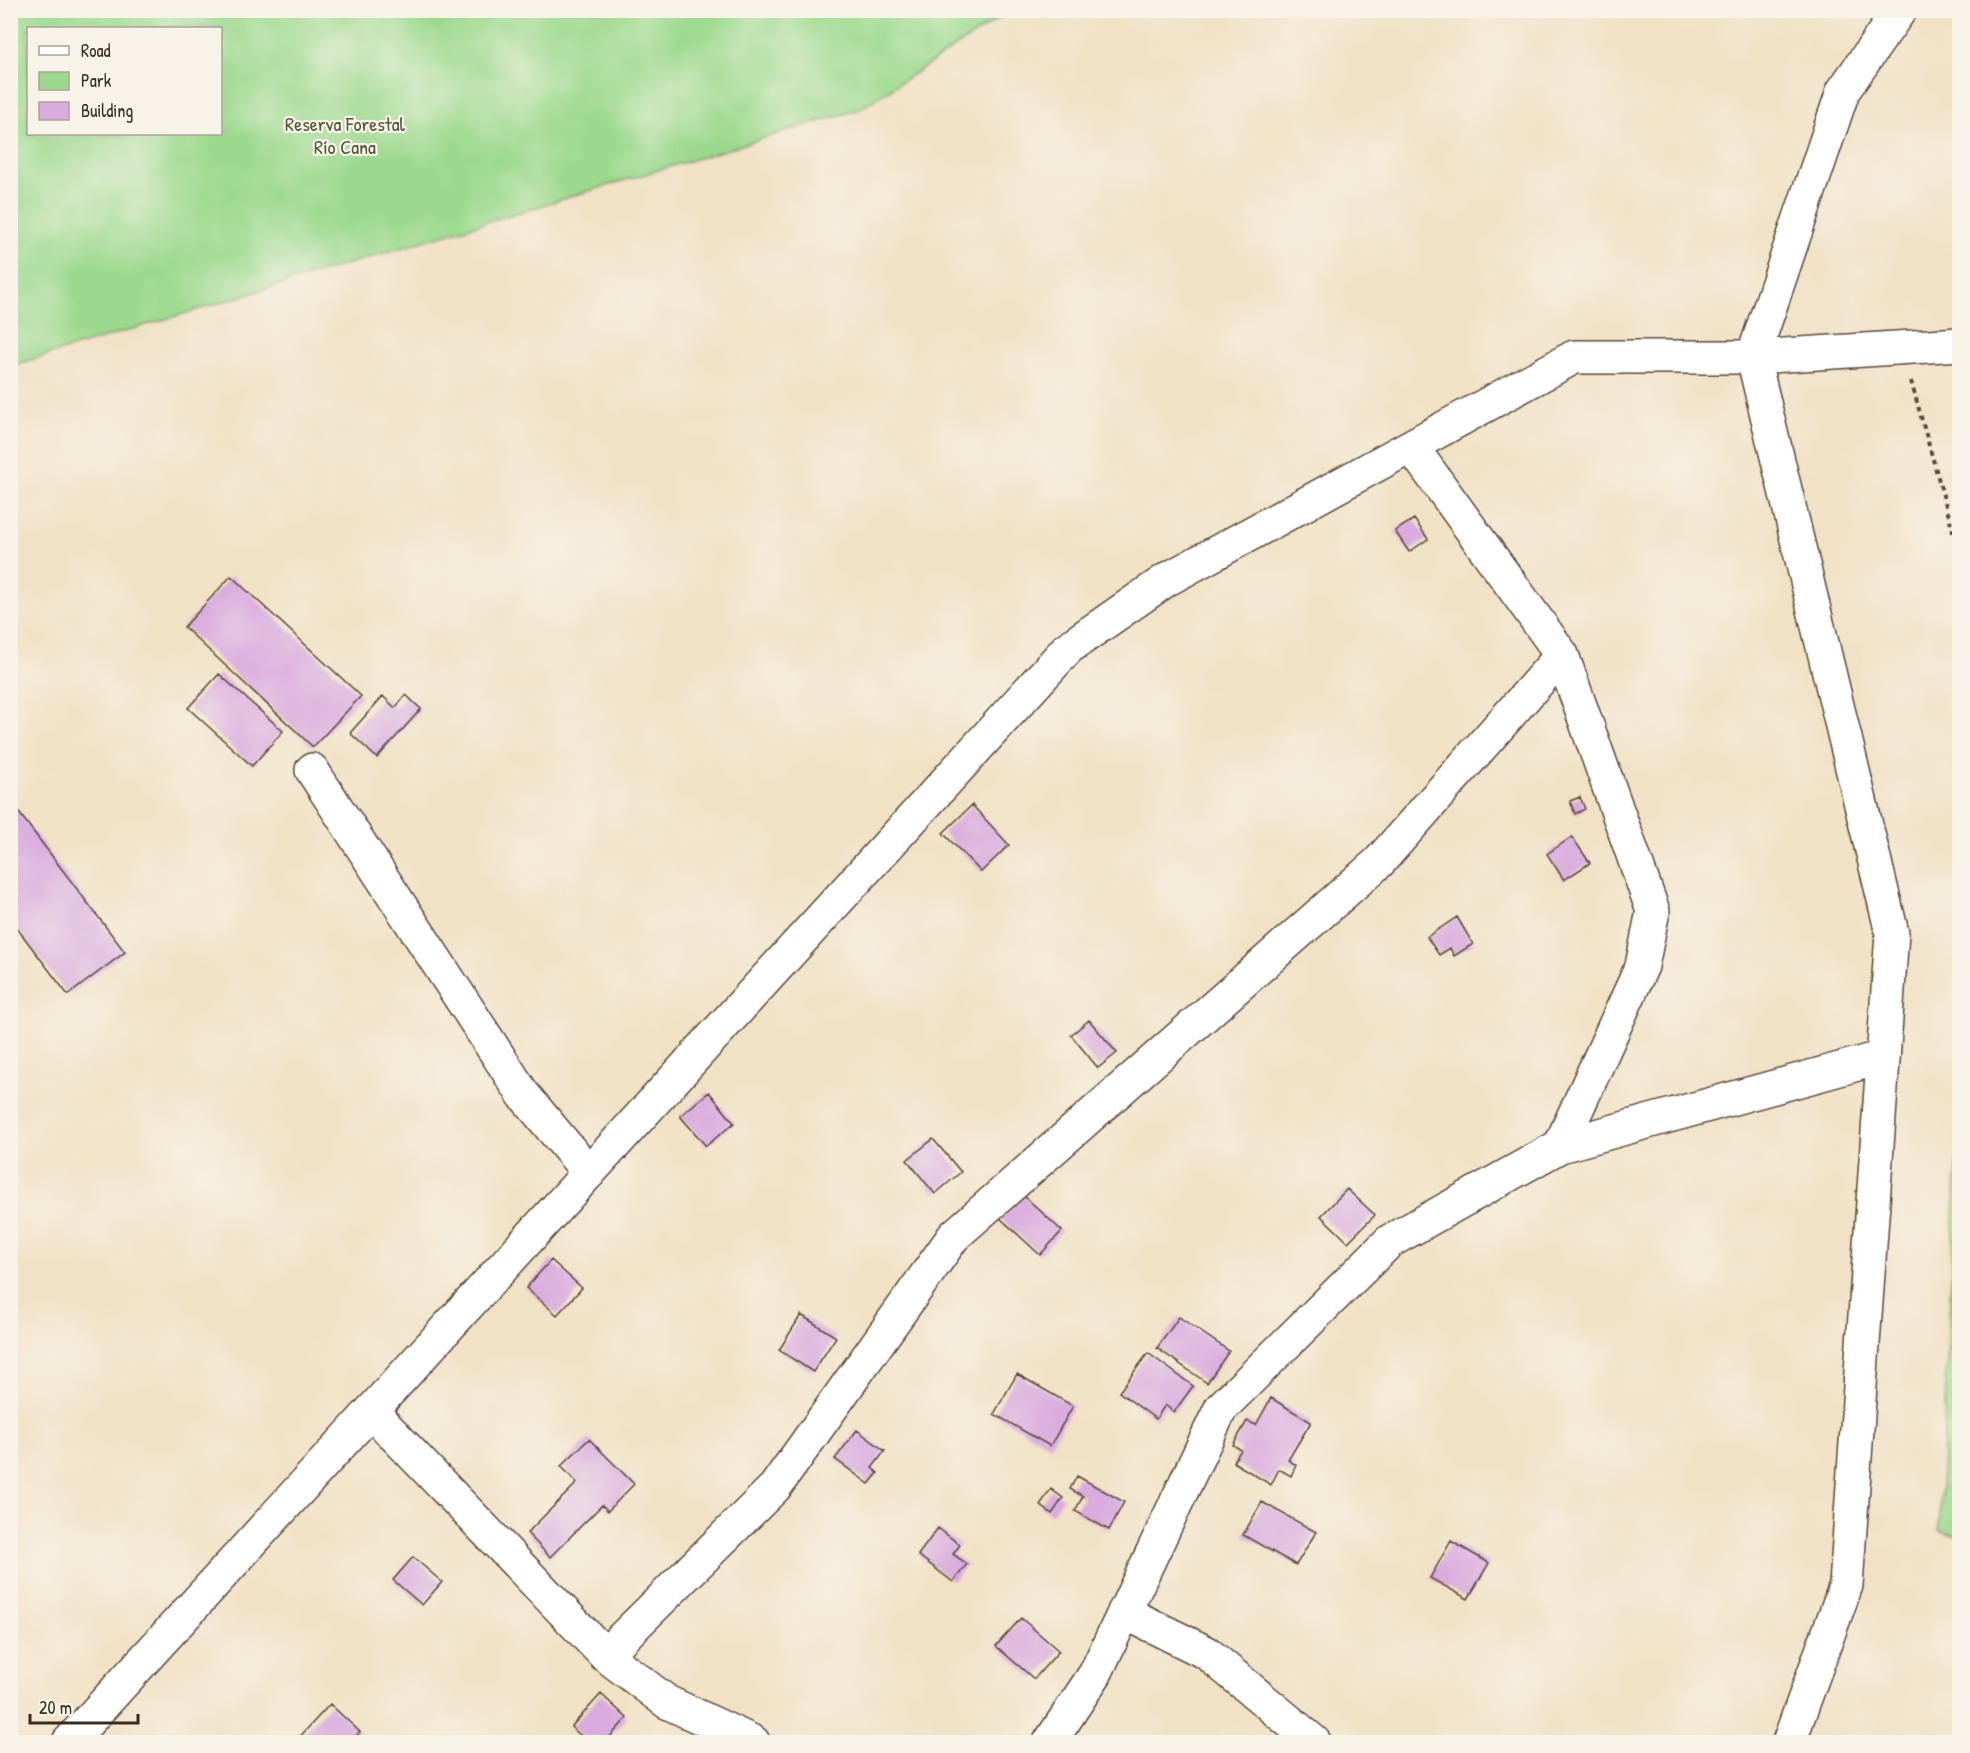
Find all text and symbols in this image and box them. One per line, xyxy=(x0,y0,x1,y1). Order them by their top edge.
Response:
legend xyxy=(27,27,222,135)
text: Road xyxy=(81,38,111,63)
text: Park xyxy=(81,68,112,93)
text: Building xyxy=(81,98,133,123)
park label: Reserva Forestal Río Cana xyxy=(285,110,406,160)
scale bar xyxy=(30,1687,138,1725)
text: 20 m xyxy=(39,1695,72,1720)

